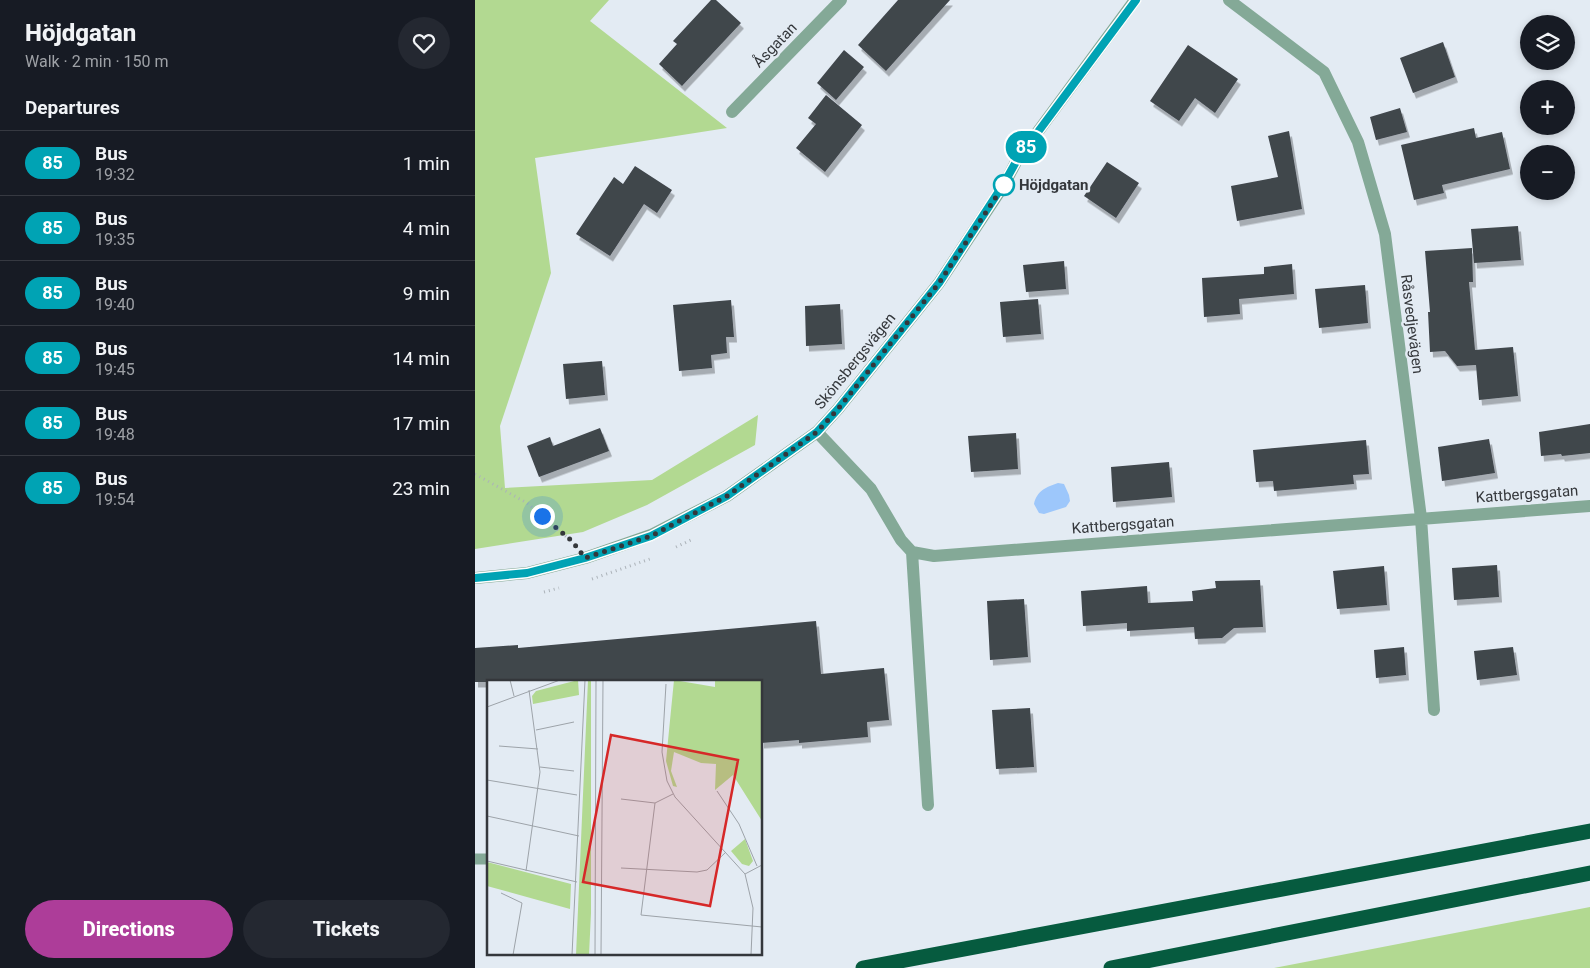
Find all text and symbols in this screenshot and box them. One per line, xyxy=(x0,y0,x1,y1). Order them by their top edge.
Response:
map controls xyxy=(1520,15,1575,200)
button: layers xyxy=(1520,15,1575,70)
button: heart xyxy=(398,17,450,69)
text: Höjdgatan xyxy=(25,19,136,47)
street label: Åsgatan xyxy=(749,19,801,71)
text: Walk · 2 min · 150 m xyxy=(25,52,169,71)
button: + xyxy=(1520,80,1575,135)
text: Departures xyxy=(25,96,120,119)
line badge: 85 xyxy=(1003,131,1049,163)
text: 85 xyxy=(1016,136,1036,157)
text: Bus xyxy=(95,142,128,165)
button: − xyxy=(1520,145,1575,200)
text: 85 xyxy=(42,152,63,173)
text: 1 min xyxy=(403,152,450,175)
text: 19:32 xyxy=(95,165,135,184)
marker: Höjdgatan xyxy=(993,174,1015,196)
place label: Höjdgatan xyxy=(1019,176,1089,194)
text: Bus xyxy=(95,207,128,230)
text: 85 xyxy=(42,217,63,238)
text: 4 min xyxy=(403,217,450,240)
text: 19:35 xyxy=(95,230,135,249)
text: Bus xyxy=(95,272,128,295)
street label: Råsvedjevägen xyxy=(1397,273,1427,375)
text: 85 xyxy=(42,282,63,303)
text: 9 min xyxy=(403,282,450,305)
text: 19:40 xyxy=(95,295,135,314)
street label: Skönsbergsvägen xyxy=(811,309,899,413)
text: Bus xyxy=(95,337,128,360)
text: 85 xyxy=(42,347,63,368)
text: 14 min xyxy=(392,347,450,370)
text: 19:45 xyxy=(95,360,135,379)
text: Bus xyxy=(95,402,128,425)
text: 85 xyxy=(42,412,63,433)
text: 17 min xyxy=(392,412,450,435)
text: 19:48 xyxy=(95,425,135,444)
text: Bus xyxy=(95,467,128,490)
text: 85 xyxy=(42,477,63,498)
text: 23 min xyxy=(392,477,450,500)
street label: Kattbergsgatan xyxy=(1475,481,1579,507)
text: 19:54 xyxy=(95,490,135,509)
your location xyxy=(530,504,555,529)
street label: Kattbergsgatan xyxy=(1071,512,1175,538)
inset map xyxy=(487,680,763,956)
button: Directions xyxy=(25,900,233,958)
button: Tickets xyxy=(243,900,450,958)

